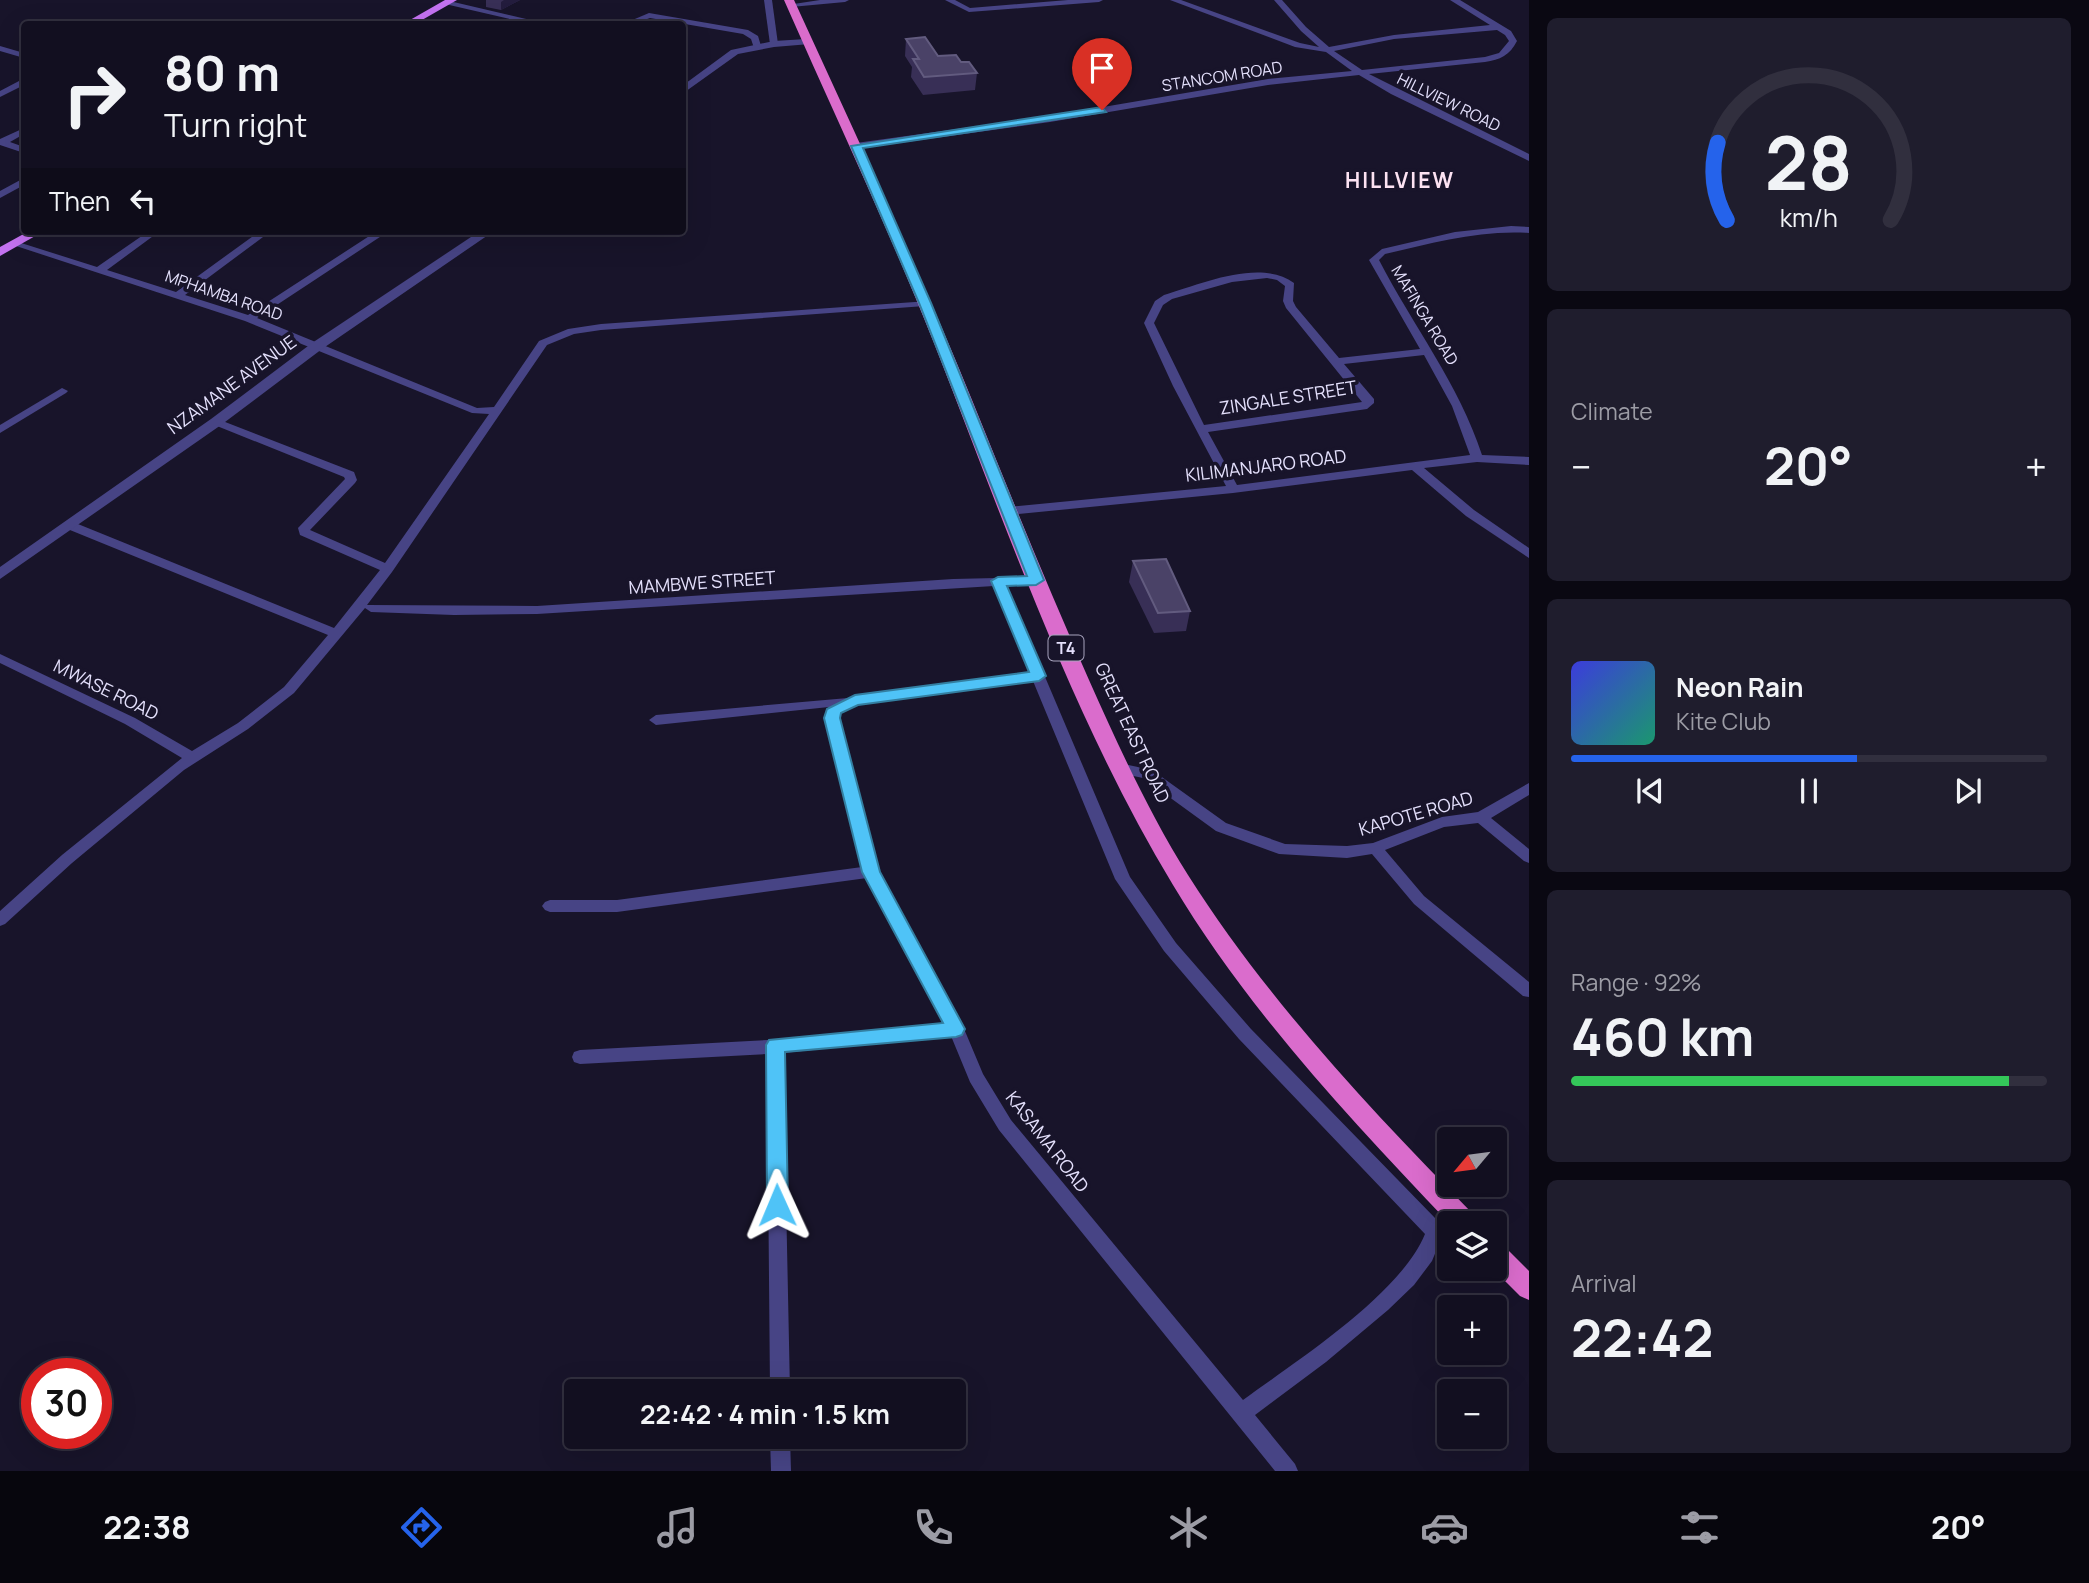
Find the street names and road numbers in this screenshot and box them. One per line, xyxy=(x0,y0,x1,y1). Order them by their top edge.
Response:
street label: STANCOM ROAD xyxy=(1160,56,1284,96)
street label: HILLVIEW ROAD xyxy=(1394,67,1505,137)
street label: MAFINGA ROAD xyxy=(1387,261,1464,369)
street label: MPHAMBA ROAD xyxy=(162,265,286,326)
street label: NZAMANE AVENUE xyxy=(162,329,301,439)
street label: ZINGALE STREET xyxy=(1217,374,1359,420)
street label: KILIMANJARO ROAD xyxy=(1184,443,1348,487)
street label: MAMBWE STREET xyxy=(628,565,776,599)
road number: T4 xyxy=(1048,636,1084,660)
street label: MWASE ROAD xyxy=(50,653,163,725)
street label: GREAT EAST ROAD xyxy=(1090,659,1176,807)
street label: KAPOTE ROAD xyxy=(1356,785,1476,841)
street label: KASAMA ROAD xyxy=(1001,1086,1095,1197)

